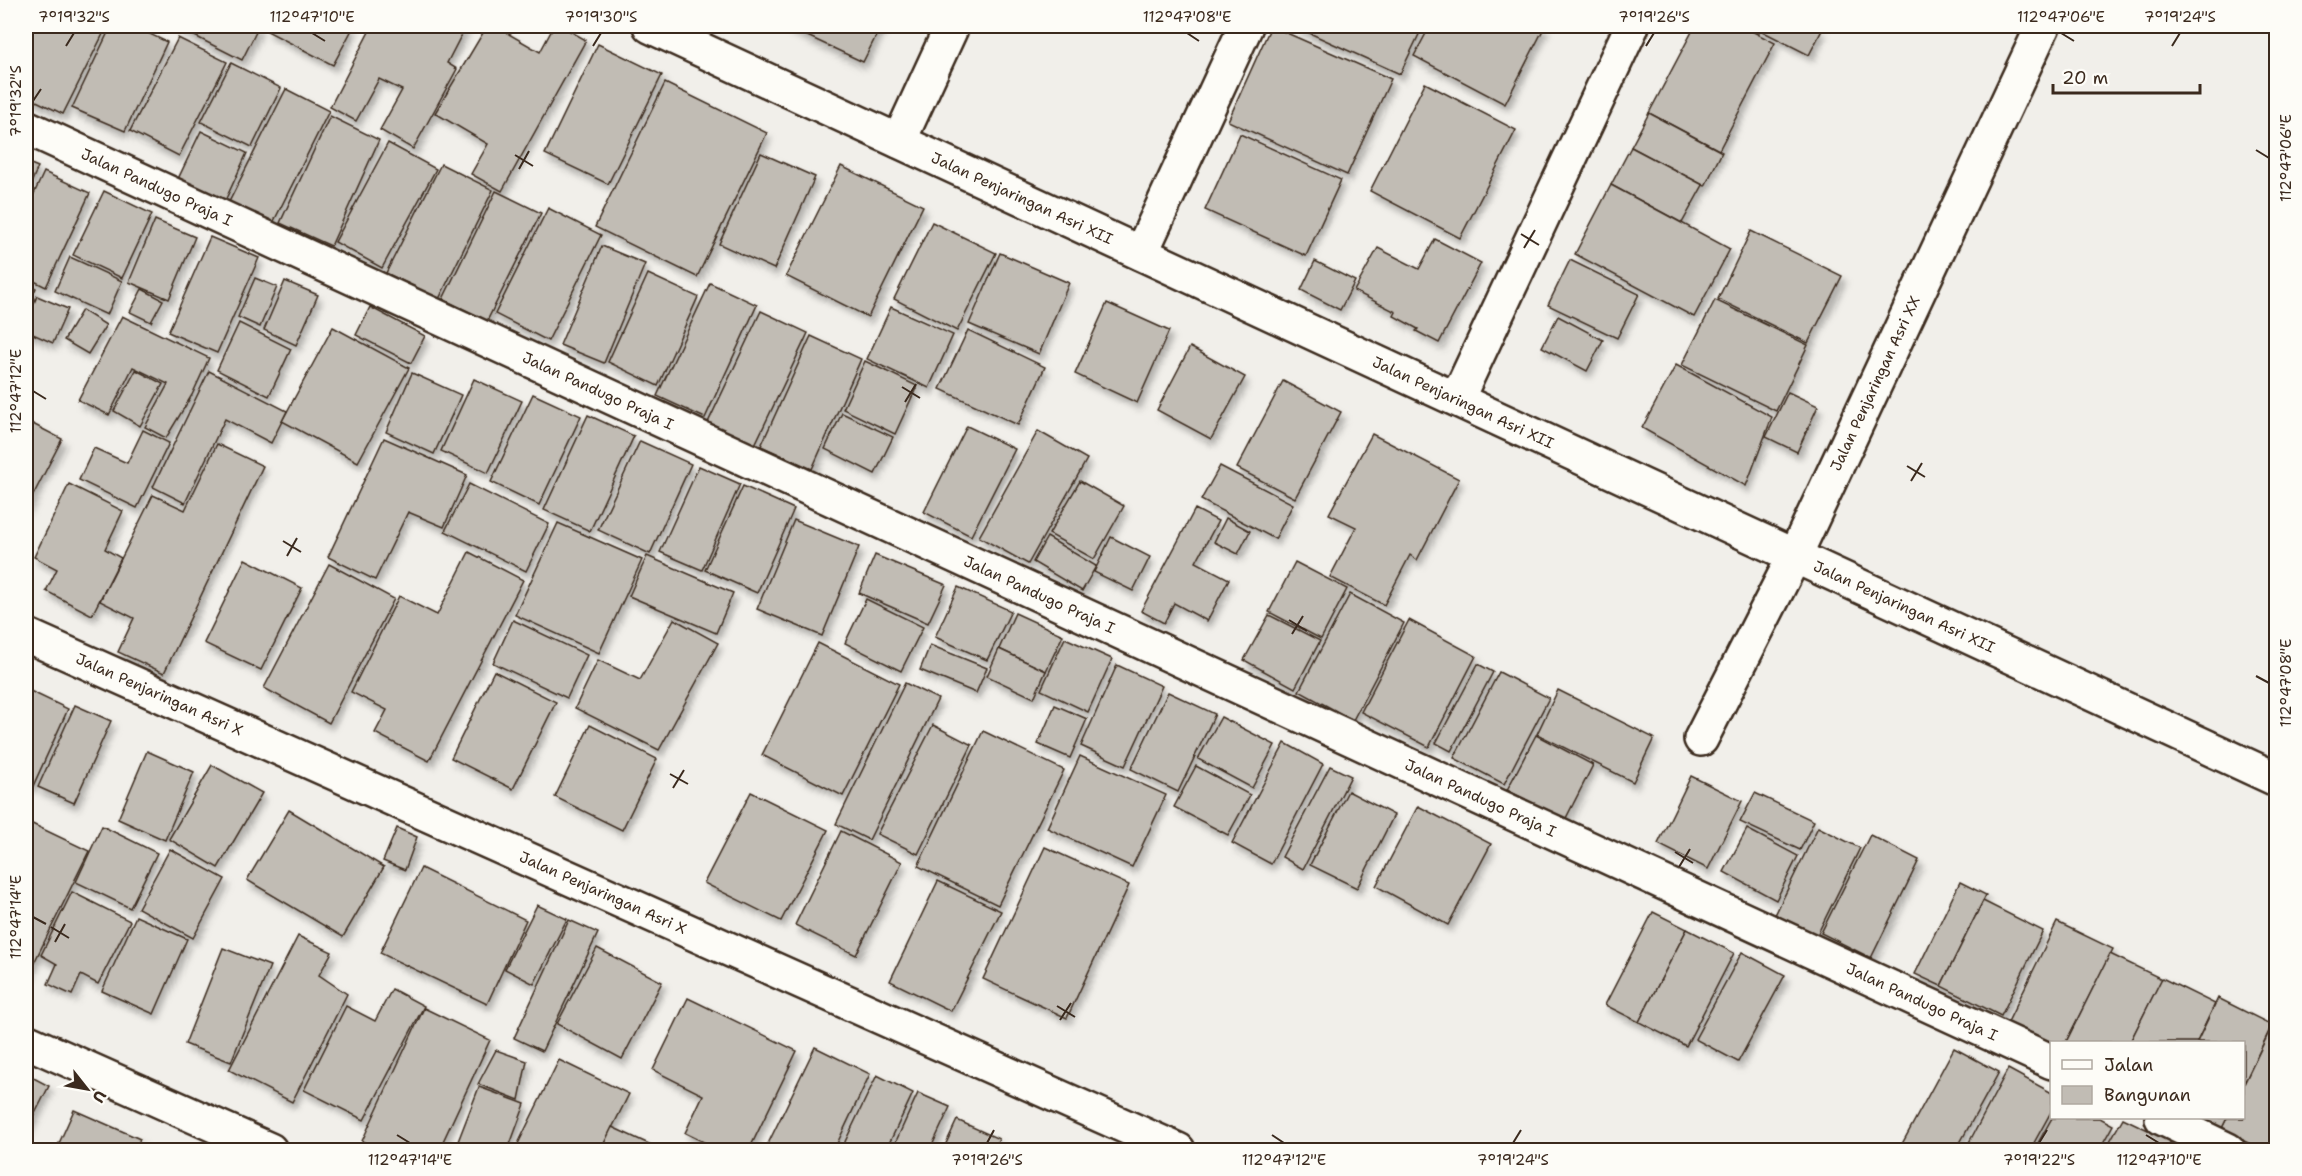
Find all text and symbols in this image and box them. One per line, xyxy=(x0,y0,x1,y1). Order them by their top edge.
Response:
text: 7°19'32"S xyxy=(38,7,110,27)
text: 112°47'10"E xyxy=(269,7,355,27)
text: 7°19'30"S xyxy=(565,7,637,27)
text: 112°47'08"E xyxy=(1143,7,1231,27)
text: 7°19'26"S xyxy=(1618,7,1690,27)
text: 112°47'06"E xyxy=(2017,7,2105,27)
text: 7°19'24"S xyxy=(2144,7,2216,27)
scale bar xyxy=(2053,57,2200,95)
text: 7°19'32"S xyxy=(6,65,26,137)
text: 20 m xyxy=(2062,66,2108,90)
text: 112°47'06"E xyxy=(2276,114,2296,202)
street label: Jalan Pandugo Praja I xyxy=(78,144,236,231)
street label: Jalan Penjaringan Asri XII xyxy=(928,148,1116,249)
street label: Jalan Penjaringan Asri XX xyxy=(1826,293,1925,474)
street label: Jalan Pandugo Praja I xyxy=(519,347,677,435)
text: 112°47'12"E xyxy=(6,349,26,433)
street label: Jalan Penjaringan Asri XII xyxy=(1369,352,1557,453)
street label: Jalan Pandugo Praja I xyxy=(960,551,1118,638)
street label: Jalan Penjaringan Asri XII xyxy=(1810,556,1998,657)
text: 112°47'08"E xyxy=(2276,639,2296,727)
street label: Jalan Penjaringan Asri X xyxy=(73,649,246,741)
street label: Jalan Pandugo Praja I xyxy=(1402,755,1559,842)
street label: Jalan Penjaringan Asri X xyxy=(516,847,690,939)
text: 112°47'14"E xyxy=(6,875,26,959)
street label: Jalan Pandugo Praja I xyxy=(1843,958,2001,1045)
legend xyxy=(2050,1041,2245,1119)
text: Jalan xyxy=(2104,1053,2153,1077)
north arrow xyxy=(57,1059,117,1119)
text: Bangunan xyxy=(2104,1083,2191,1107)
text: U xyxy=(88,1086,111,1107)
text: 112°47'14"E xyxy=(368,1150,452,1170)
text: 7°19'26"S xyxy=(951,1150,1023,1170)
text: 112°47'12"E xyxy=(1242,1150,1326,1170)
text: 7°19'24"S xyxy=(1477,1150,1549,1170)
text: 7°19'22"S xyxy=(2003,1150,2075,1170)
text: 112°47'10"E xyxy=(2116,1150,2202,1170)

